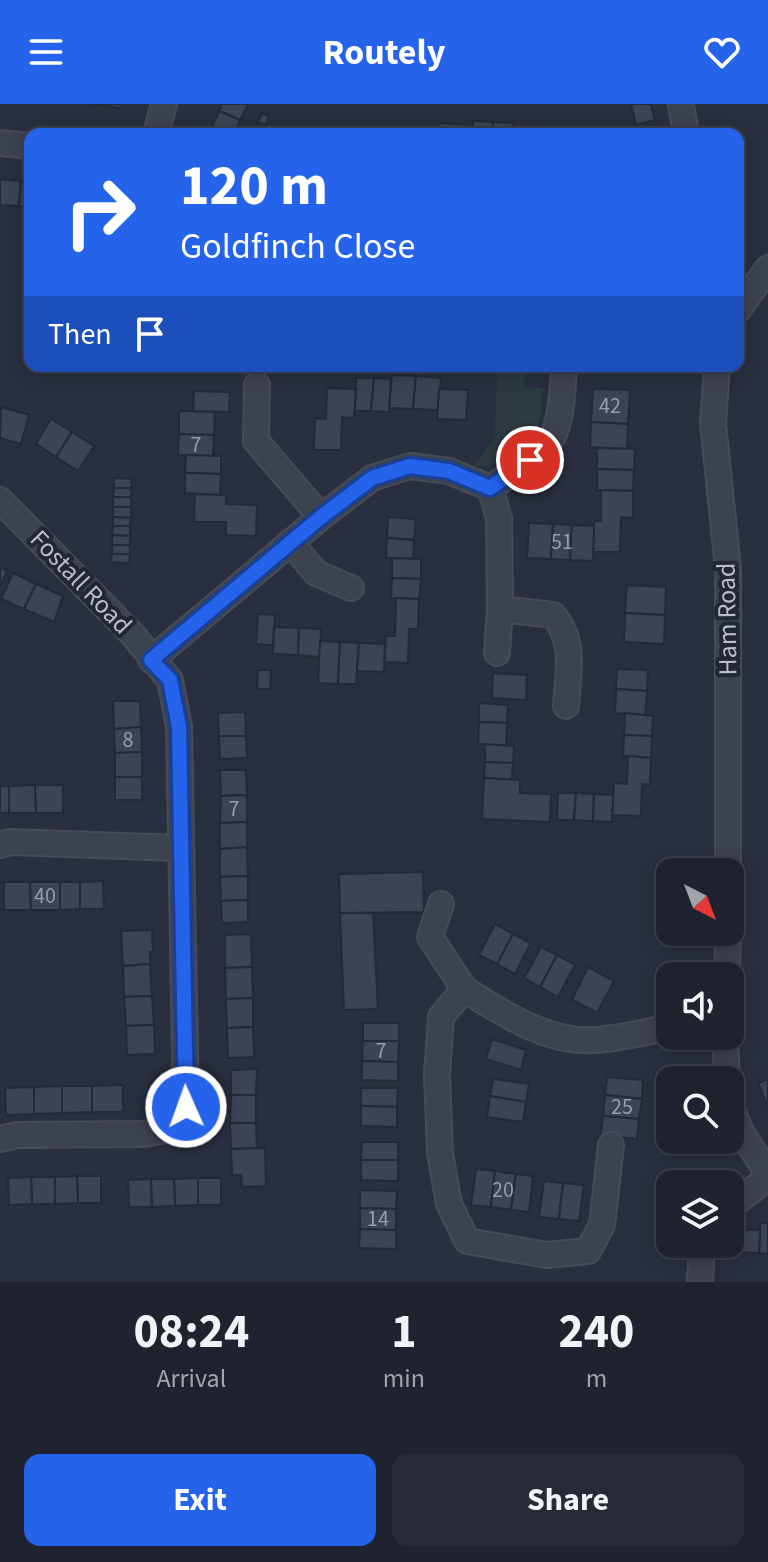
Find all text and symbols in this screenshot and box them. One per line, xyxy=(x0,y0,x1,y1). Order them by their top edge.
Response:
text: Routely xyxy=(323,27,445,78)
icon: menu xyxy=(24,30,68,74)
icon: heart xyxy=(700,30,744,74)
text: 120 m xyxy=(180,147,328,226)
icon: right xyxy=(48,160,152,264)
text: Goldfinch Close xyxy=(180,221,415,272)
icon: arrive xyxy=(128,312,172,356)
text: Then xyxy=(48,313,112,356)
house number: 42 xyxy=(599,390,621,422)
pin xyxy=(496,426,564,494)
house number: 7 xyxy=(191,429,202,461)
icon: arrive xyxy=(508,438,552,482)
street label: Fostall Road xyxy=(22,521,140,643)
house number: 51 xyxy=(551,526,573,558)
street label: Ham Road xyxy=(708,562,746,676)
house number: 8 xyxy=(123,724,134,756)
house number: 7 xyxy=(229,793,240,825)
north arrow xyxy=(656,858,744,946)
map controls xyxy=(656,858,744,1258)
house number: 40 xyxy=(34,880,56,912)
button: sound xyxy=(656,962,744,1050)
house number: 7 xyxy=(376,1035,387,1067)
position arrow xyxy=(144,1065,228,1149)
button: search xyxy=(656,1066,744,1154)
house number: 25 xyxy=(611,1091,633,1123)
button: layers xyxy=(656,1170,744,1258)
house number: 20 xyxy=(492,1174,514,1206)
house number: 14 xyxy=(367,1203,389,1235)
text: 08:24 xyxy=(133,1298,249,1366)
text: 1 xyxy=(391,1298,417,1366)
text: 240 xyxy=(558,1298,634,1366)
text: Arrival xyxy=(156,1360,226,1397)
text: min xyxy=(383,1360,425,1397)
text: m xyxy=(586,1360,607,1397)
button: Exit xyxy=(24,1454,376,1546)
button: Share xyxy=(392,1454,744,1546)

